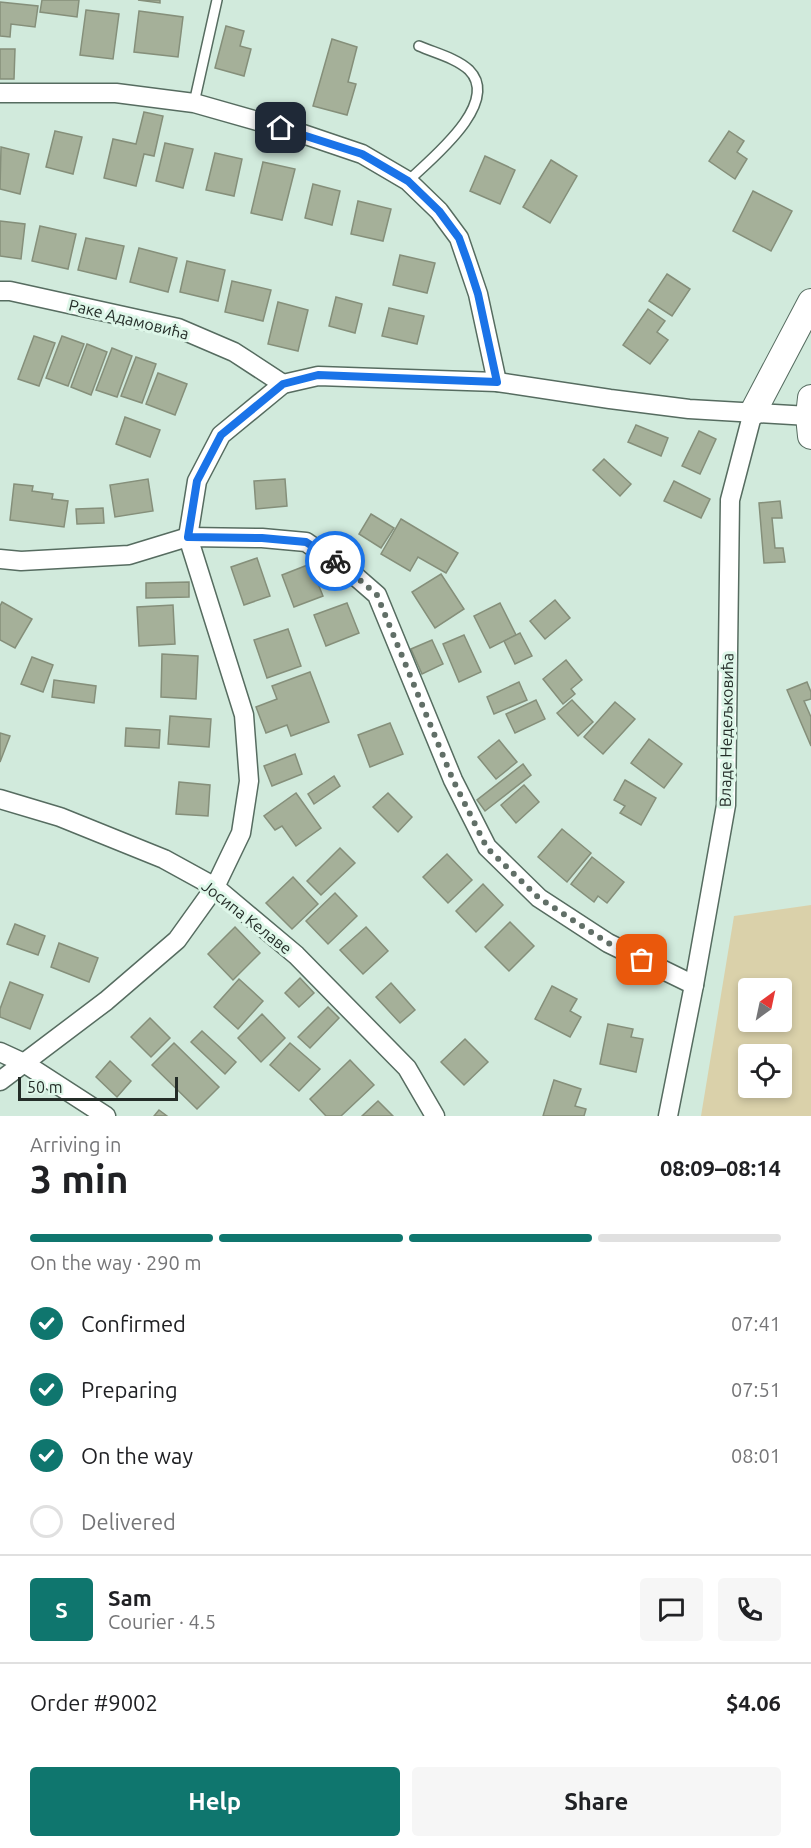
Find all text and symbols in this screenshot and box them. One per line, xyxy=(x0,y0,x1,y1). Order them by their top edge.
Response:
pin xyxy=(255,102,306,153)
icon: home xyxy=(264,111,297,144)
street label: Раке Адамовића xyxy=(67,295,191,343)
courier xyxy=(305,531,365,591)
icon: bike xyxy=(319,545,352,578)
street label: Владе Недељковића xyxy=(716,653,736,807)
street label: Јосипа Келаве xyxy=(199,876,295,958)
pin xyxy=(616,934,667,985)
icon: bag xyxy=(625,943,658,976)
north arrow xyxy=(738,978,792,1032)
map controls xyxy=(738,978,792,1098)
button: locate xyxy=(738,1044,792,1098)
scale bar xyxy=(18,1074,178,1102)
text: 50 m xyxy=(27,1078,63,1096)
text: Arriving in xyxy=(30,1133,121,1156)
text: 08:09–08:14 xyxy=(660,1155,781,1180)
text: 3 min xyxy=(30,1157,129,1200)
text: On the way · 290 m xyxy=(30,1251,202,1274)
icon: check xyxy=(30,1307,63,1340)
text: Confirmed xyxy=(81,1311,186,1336)
text: 07:41 xyxy=(731,1312,781,1335)
icon: check xyxy=(30,1373,63,1406)
text: Preparing xyxy=(81,1377,178,1402)
text: 07:51 xyxy=(731,1378,781,1401)
icon: check xyxy=(30,1439,63,1472)
text: On the way xyxy=(81,1443,193,1468)
text: 08:01 xyxy=(731,1444,781,1467)
text: Delivered xyxy=(81,1509,176,1534)
button: chat xyxy=(640,1578,703,1641)
button: phone xyxy=(718,1578,781,1641)
text: Sam xyxy=(108,1585,152,1610)
text: S xyxy=(55,1597,68,1622)
text: Courier · 4.5 xyxy=(108,1610,216,1633)
text: Order #9002 xyxy=(30,1690,158,1715)
text: $4.06 xyxy=(726,1690,781,1715)
button: Help xyxy=(30,1767,400,1836)
button: Share xyxy=(412,1767,781,1836)

